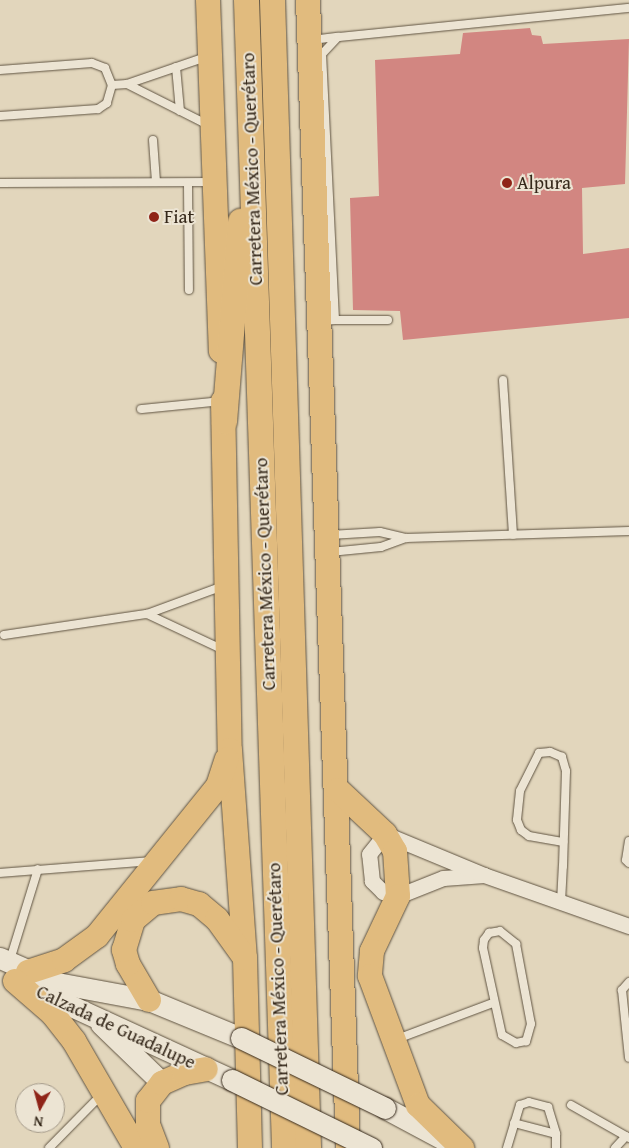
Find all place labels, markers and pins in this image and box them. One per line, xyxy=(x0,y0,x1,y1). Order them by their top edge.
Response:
place label: Alpura xyxy=(517,172,571,194)
marker: Alpura xyxy=(501,177,513,189)
place label: Fiat xyxy=(164,206,194,228)
marker: Fiat xyxy=(148,211,160,223)

